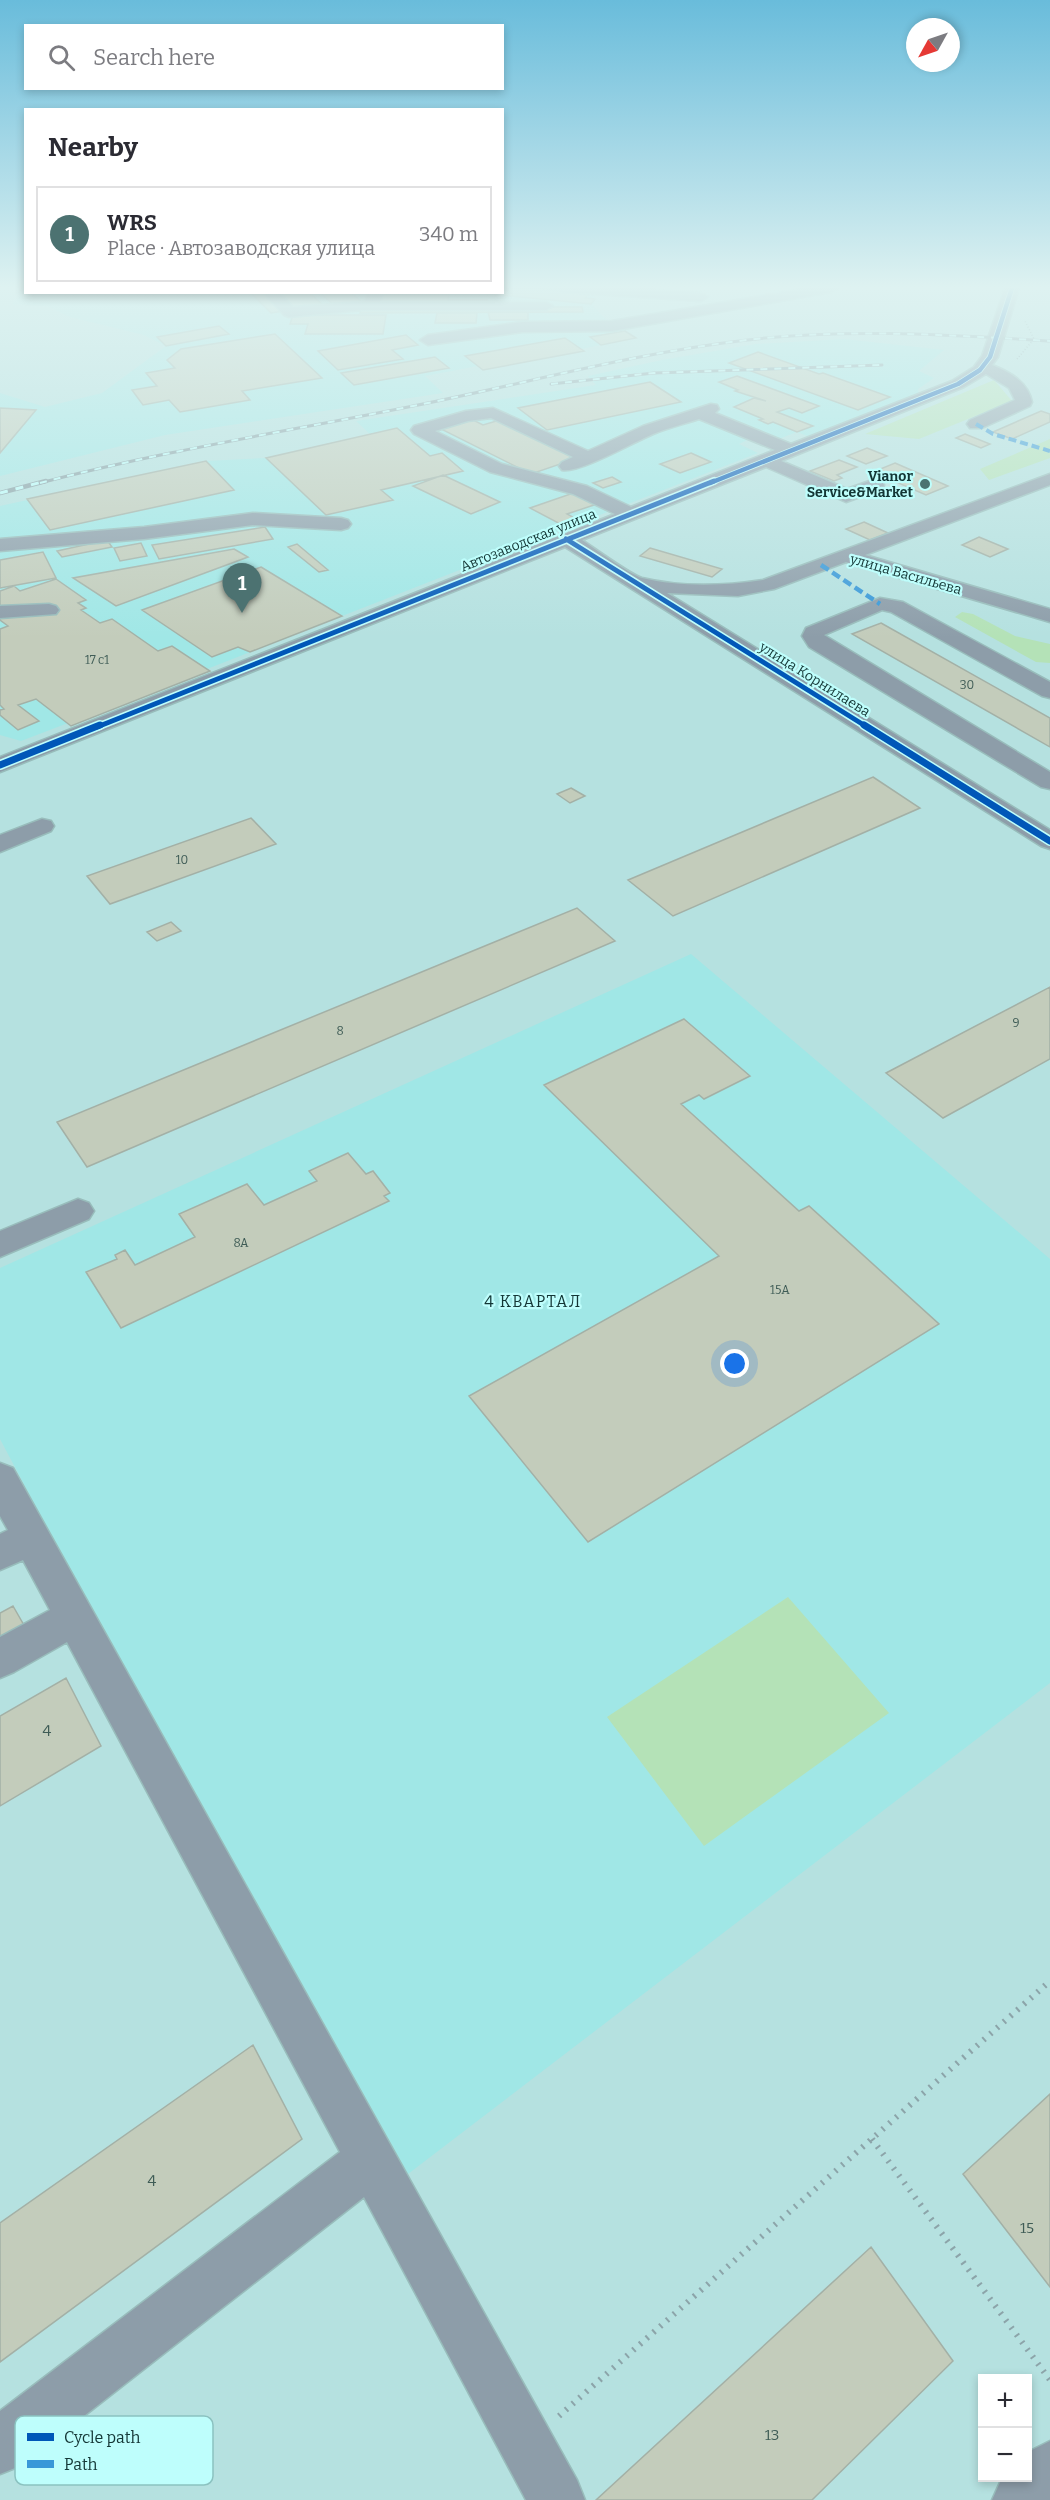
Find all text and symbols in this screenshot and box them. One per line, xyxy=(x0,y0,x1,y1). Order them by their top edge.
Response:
north arrow xyxy=(906,18,960,72)
search box xyxy=(24,24,504,90)
icon: search xyxy=(45,41,78,74)
text: Search here xyxy=(93,44,215,71)
text: Nearby xyxy=(48,132,138,163)
text: WRS xyxy=(107,209,157,236)
text: 1 xyxy=(65,222,74,246)
text: 340 m xyxy=(419,222,478,246)
text: Place · Автозаводская улица xyxy=(107,236,375,260)
place label: Vianor Service&Market xyxy=(807,468,913,501)
marker: Vianor Service&Market xyxy=(918,477,932,491)
street label: Автозаводская улица xyxy=(458,505,599,575)
street label: улица Васильева xyxy=(847,550,964,599)
pin: 1 xyxy=(222,564,262,613)
street label: улица Корнилаева xyxy=(755,638,874,721)
house number: 17 с1 xyxy=(85,653,109,667)
house number: 30 xyxy=(960,678,974,692)
house number: 10 xyxy=(176,853,188,867)
house number: 9 xyxy=(1012,1016,1020,1030)
house number: 8 xyxy=(336,1024,344,1038)
house number: 8А xyxy=(233,1236,249,1250)
house number: 15А xyxy=(770,1283,790,1297)
district label: 4 КВАРТАЛ xyxy=(484,1292,582,1311)
your location xyxy=(720,1349,749,1378)
house number: 4 xyxy=(43,1722,52,1740)
house number: 4 xyxy=(148,2172,157,2190)
house number: 15 xyxy=(1020,2219,1034,2237)
map controls xyxy=(978,2374,1032,2482)
button: + xyxy=(978,2374,1032,2428)
legend xyxy=(15,2416,213,2485)
house number: 13 xyxy=(765,2426,779,2444)
text: Cycle path xyxy=(64,2428,140,2447)
button: − xyxy=(978,2428,1032,2482)
text: Path xyxy=(64,2455,98,2474)

